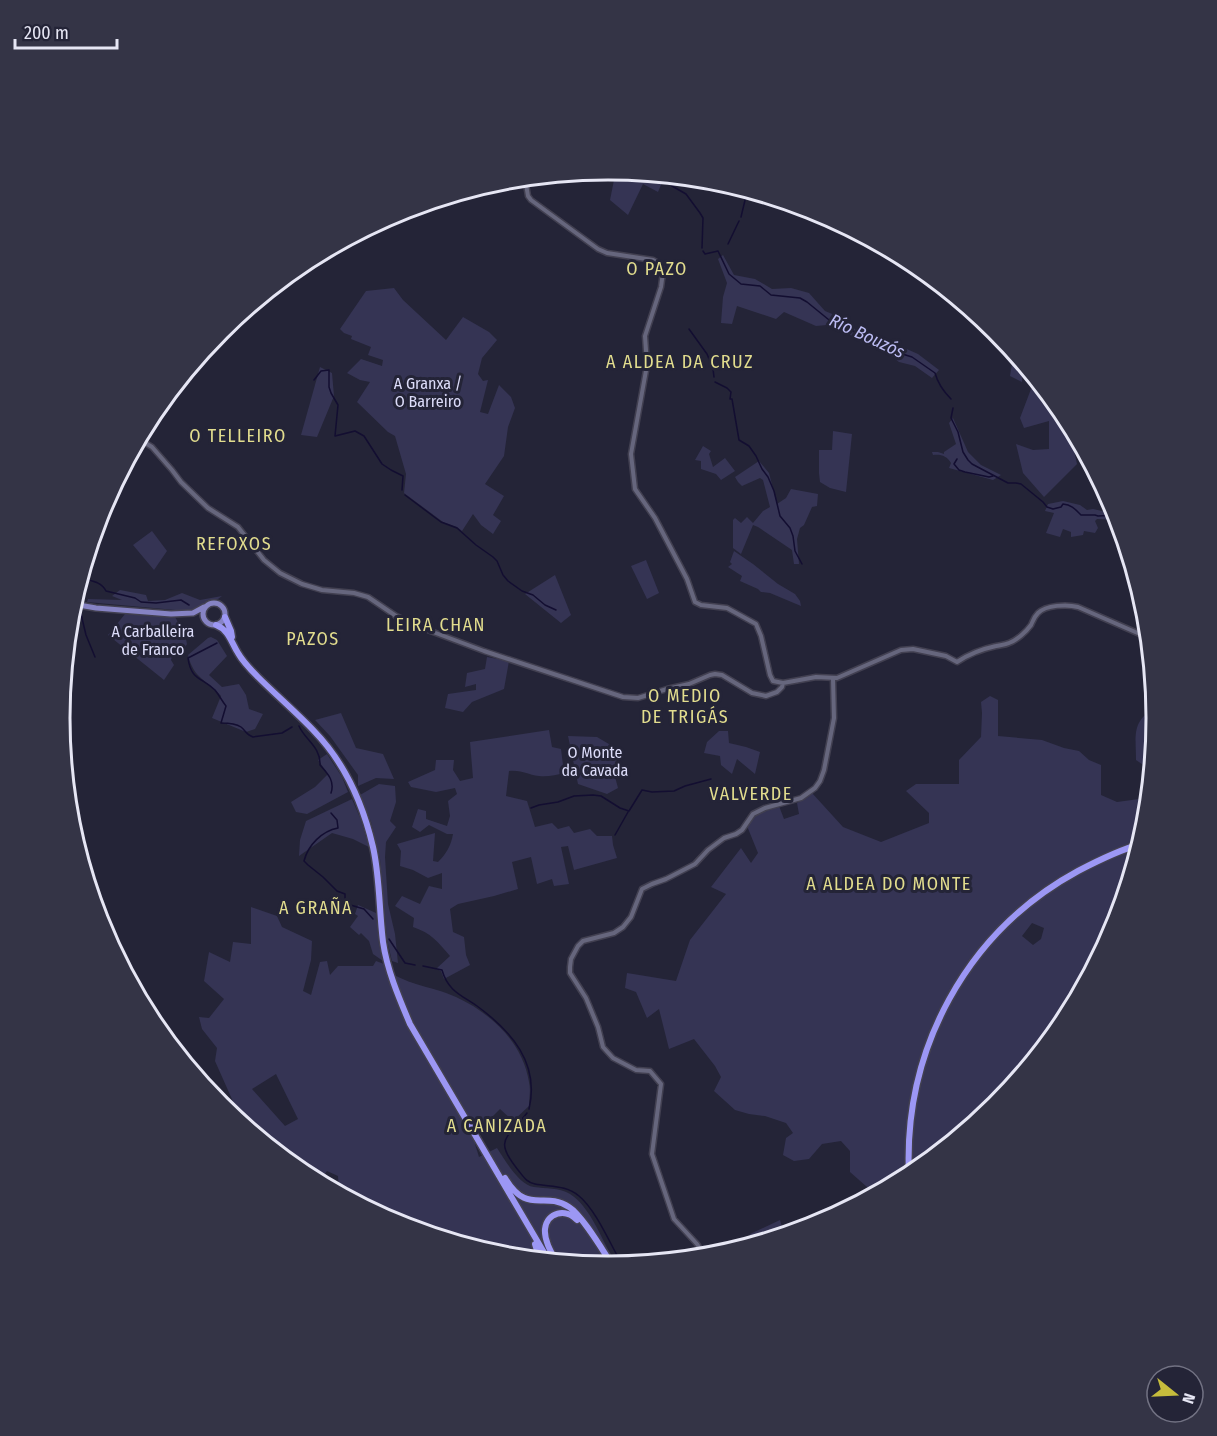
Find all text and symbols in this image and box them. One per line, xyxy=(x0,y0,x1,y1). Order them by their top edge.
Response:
scale bar xyxy=(15,12,117,50)
text: 200 m xyxy=(24,22,69,44)
district label: O PAZO xyxy=(626,258,688,280)
water label: Río Bouzós xyxy=(826,309,908,363)
district label: A ALDEA DA CRUZ xyxy=(606,351,754,373)
park label: A Granxa / O Barreiro xyxy=(394,374,462,411)
district label: O TELLEIRO xyxy=(189,425,287,447)
district label: REFOXOS xyxy=(196,533,272,555)
district label: LEIRA CHAN xyxy=(386,614,486,636)
park label: A Carballeira de Franco xyxy=(112,622,195,659)
district label: PAZOS xyxy=(286,628,340,650)
district label: O MEDIO DE TRIGÁS xyxy=(641,685,729,728)
park label: O Monte da Cavada xyxy=(562,743,629,780)
district label: VALVERDE xyxy=(709,783,793,805)
district label: A ALDEA DO MONTE xyxy=(806,873,972,895)
district label: A GRAÑA xyxy=(279,897,353,919)
district label: A CANIZADA xyxy=(447,1115,547,1137)
north arrow xyxy=(1145,1364,1205,1424)
text: N xyxy=(1178,1391,1199,1406)

